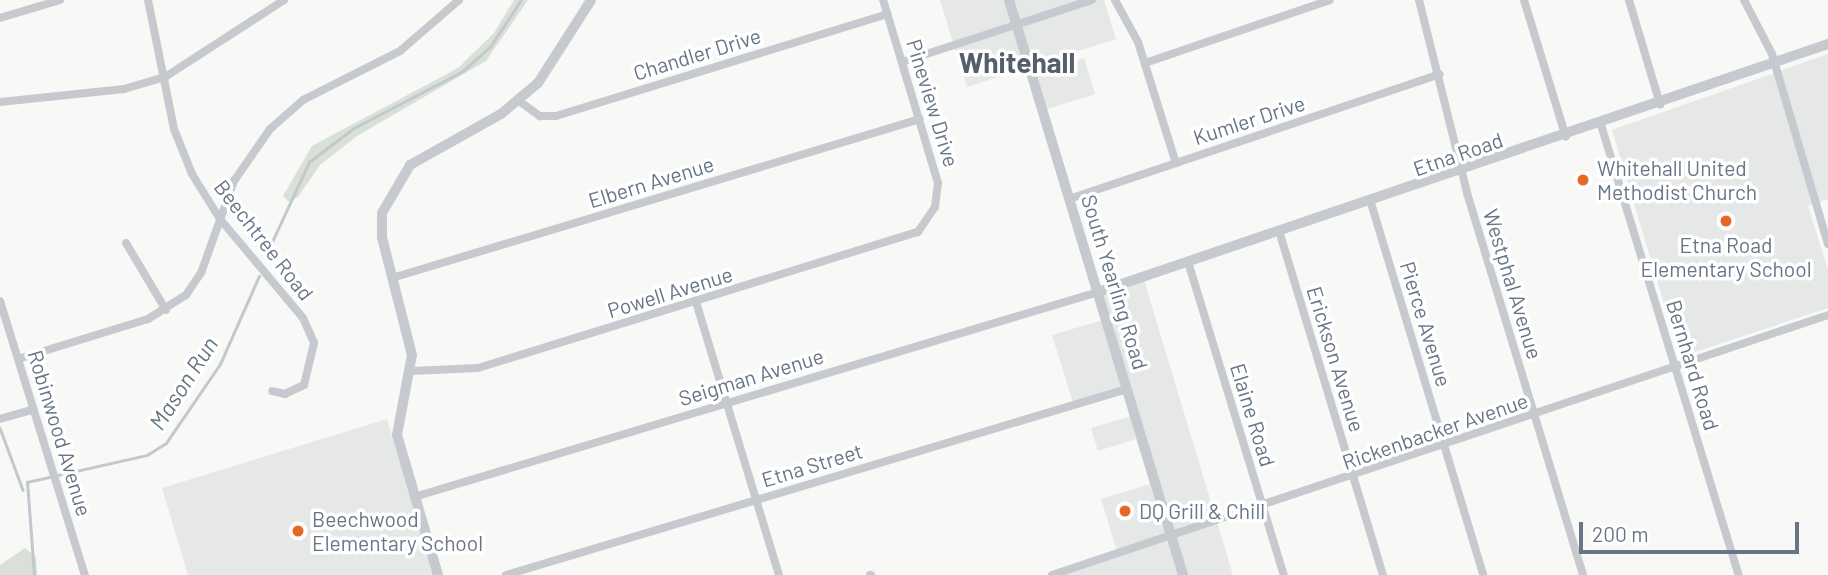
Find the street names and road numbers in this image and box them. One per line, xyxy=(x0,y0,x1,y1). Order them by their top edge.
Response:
street label: Chandler Drive xyxy=(630,23,764,85)
street label: Pineview Drive xyxy=(902,36,964,170)
street label: Kumler Drive xyxy=(1190,90,1308,150)
street label: Etna Road xyxy=(1410,127,1506,181)
street label: Elbern Avenue xyxy=(585,151,717,213)
street label: Beechtree Road xyxy=(209,175,319,305)
street label: South Yearling Road xyxy=(1076,191,1154,373)
street label: Westphal Avenue xyxy=(1478,206,1548,362)
street label: Pierce Avenue xyxy=(1395,258,1457,390)
street label: Powell Avenue xyxy=(604,261,736,323)
street label: Erickson Avenue xyxy=(1302,283,1370,435)
street label: Bernhard Road xyxy=(1661,297,1725,433)
street label: Seigman Avenue xyxy=(675,343,827,411)
street label: Robinwood Avenue xyxy=(23,347,97,519)
street label: Elaine Road xyxy=(1225,360,1281,470)
street label: Rickenbacker Avenue xyxy=(1339,387,1531,475)
street label: Etna Street xyxy=(759,438,865,492)

